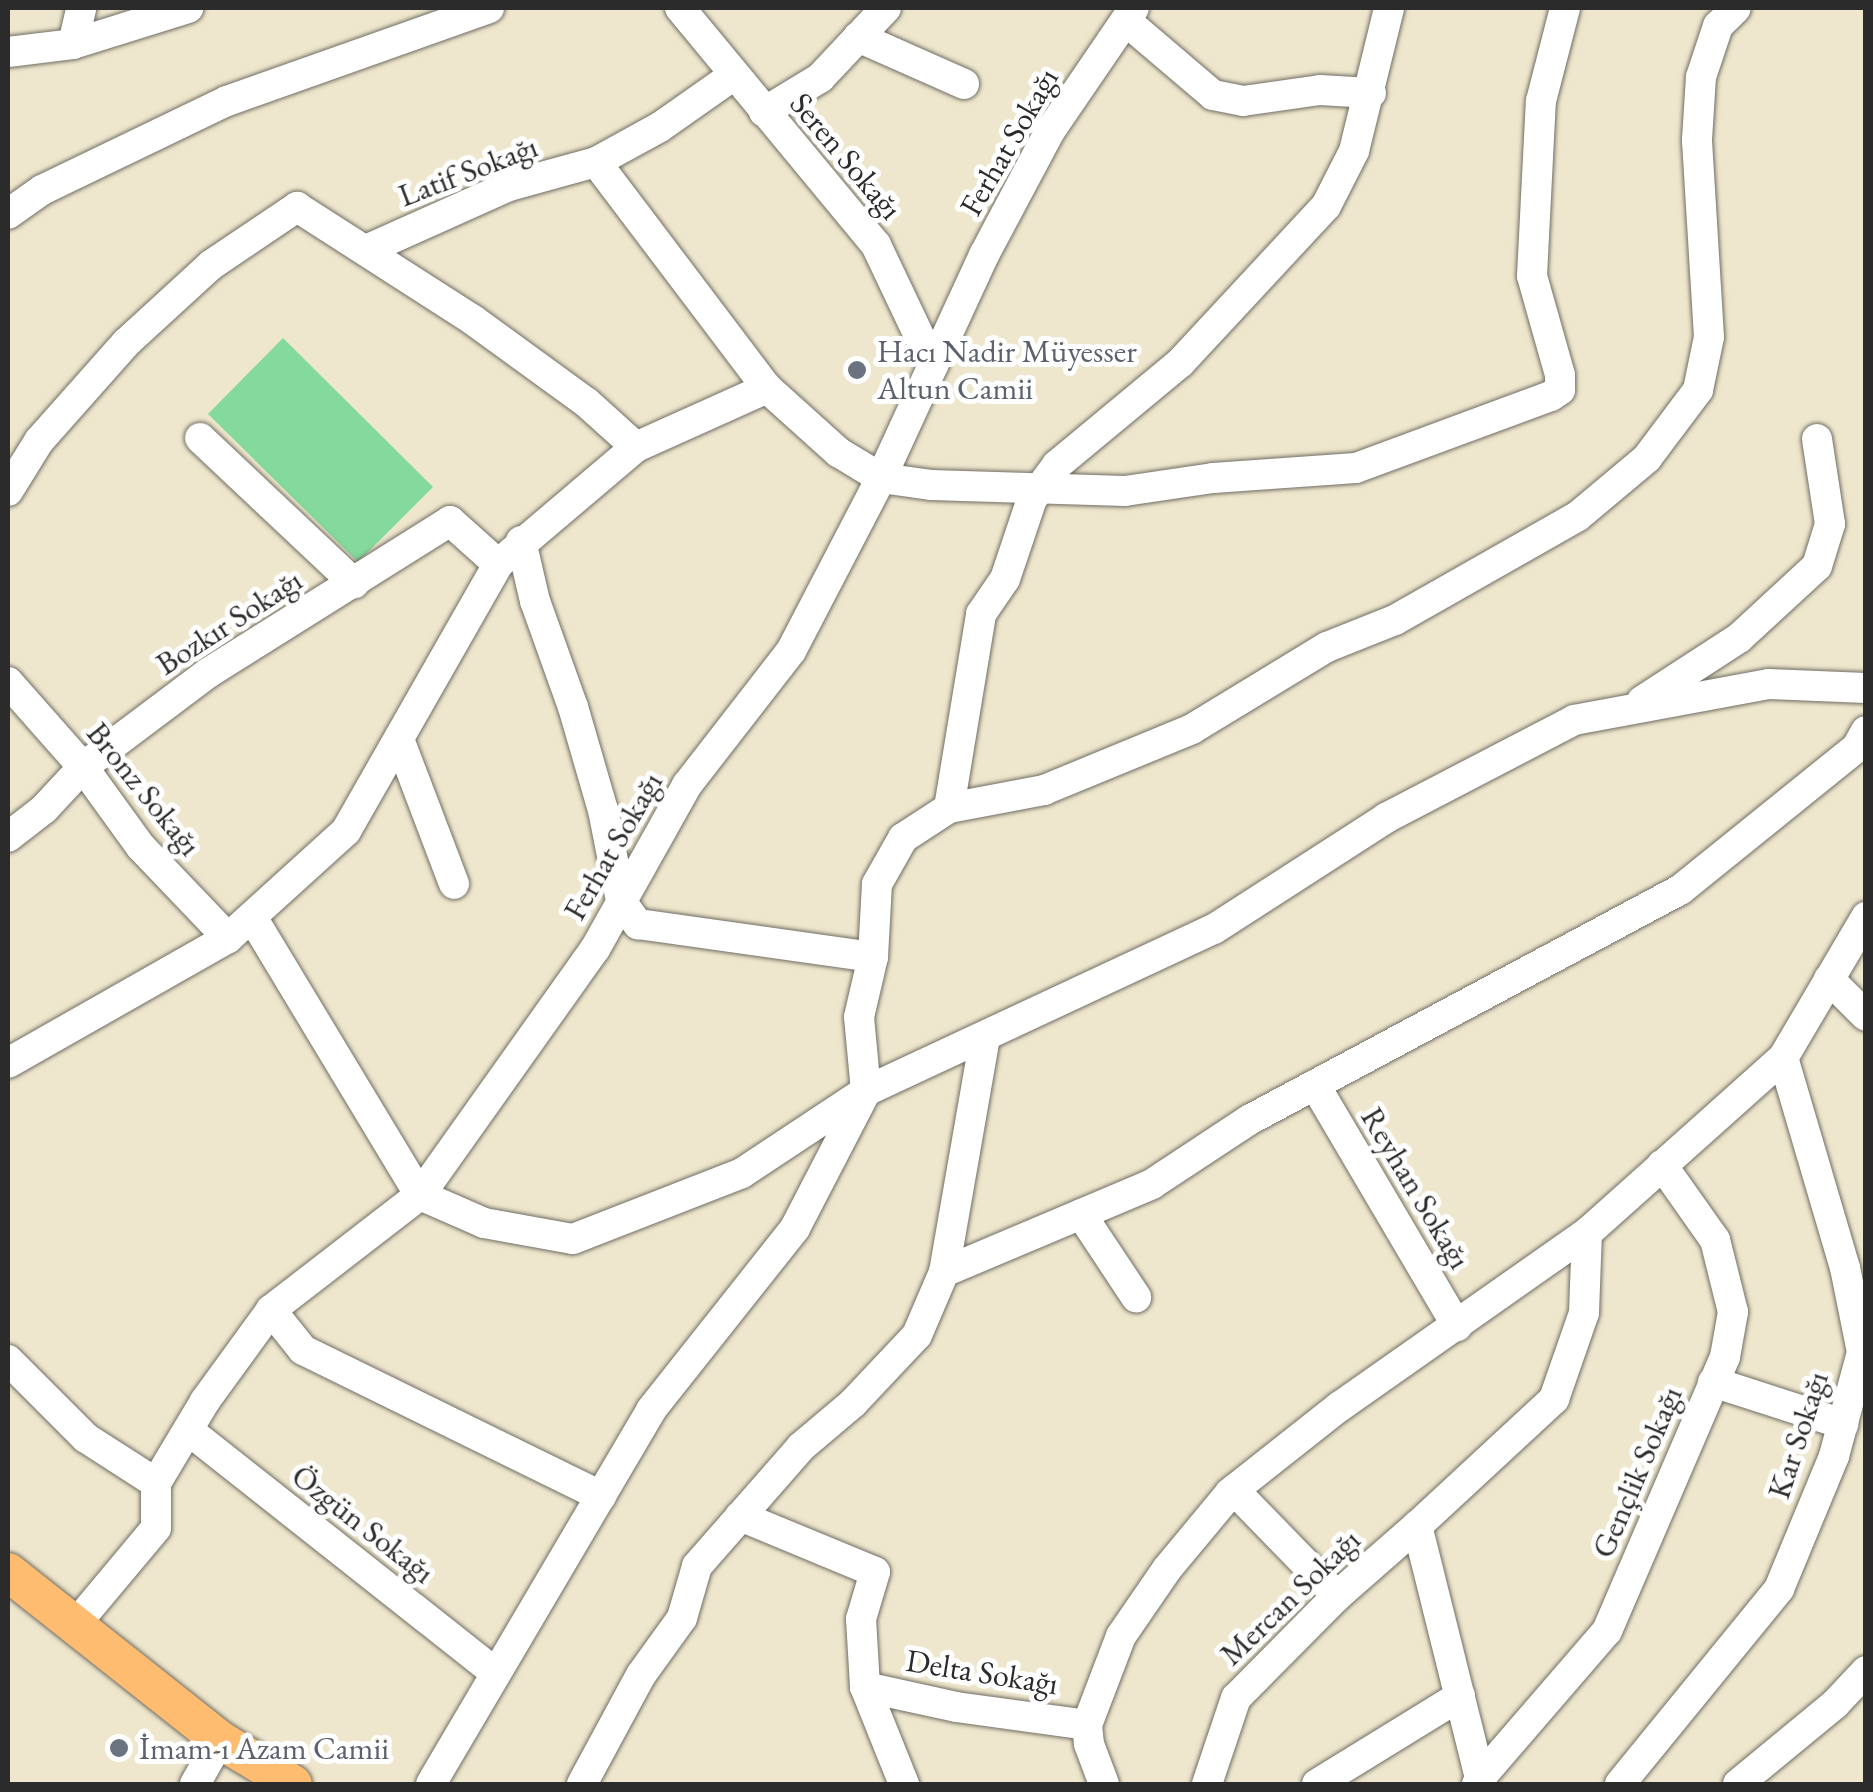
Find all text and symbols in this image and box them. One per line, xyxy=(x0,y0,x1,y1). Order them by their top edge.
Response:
street label: Ferhat Sokağı xyxy=(951,61,1067,223)
street label: Seren Sokağı xyxy=(782,85,910,227)
street label: Latif Sokağı xyxy=(393,127,543,215)
place label: Hacı Nadir Müyesser Altun Camii xyxy=(877,333,1137,408)
marker: Hacı Nadir Müyesser Altun Camii xyxy=(846,359,868,381)
street label: Bozkır Sokağı xyxy=(149,561,309,683)
street label: Bronz Sokağı xyxy=(79,715,209,863)
street label: Ferhat Sokağı xyxy=(555,765,671,927)
street label: Reyhan Sokağı xyxy=(1353,1100,1479,1276)
street label: Kar Sokağı xyxy=(1759,1367,1837,1503)
street label: Gençlik Sokağı xyxy=(1584,1381,1690,1563)
street label: Özgün Sokağı xyxy=(284,1456,442,1592)
street label: Mercan Sokağı xyxy=(1212,1521,1368,1673)
street label: Delta Sokağı xyxy=(903,1641,1061,1703)
place label: İmam-ı Azam Camii xyxy=(139,1729,389,1767)
marker: İmam-ı Azam Camii xyxy=(108,1737,130,1759)

